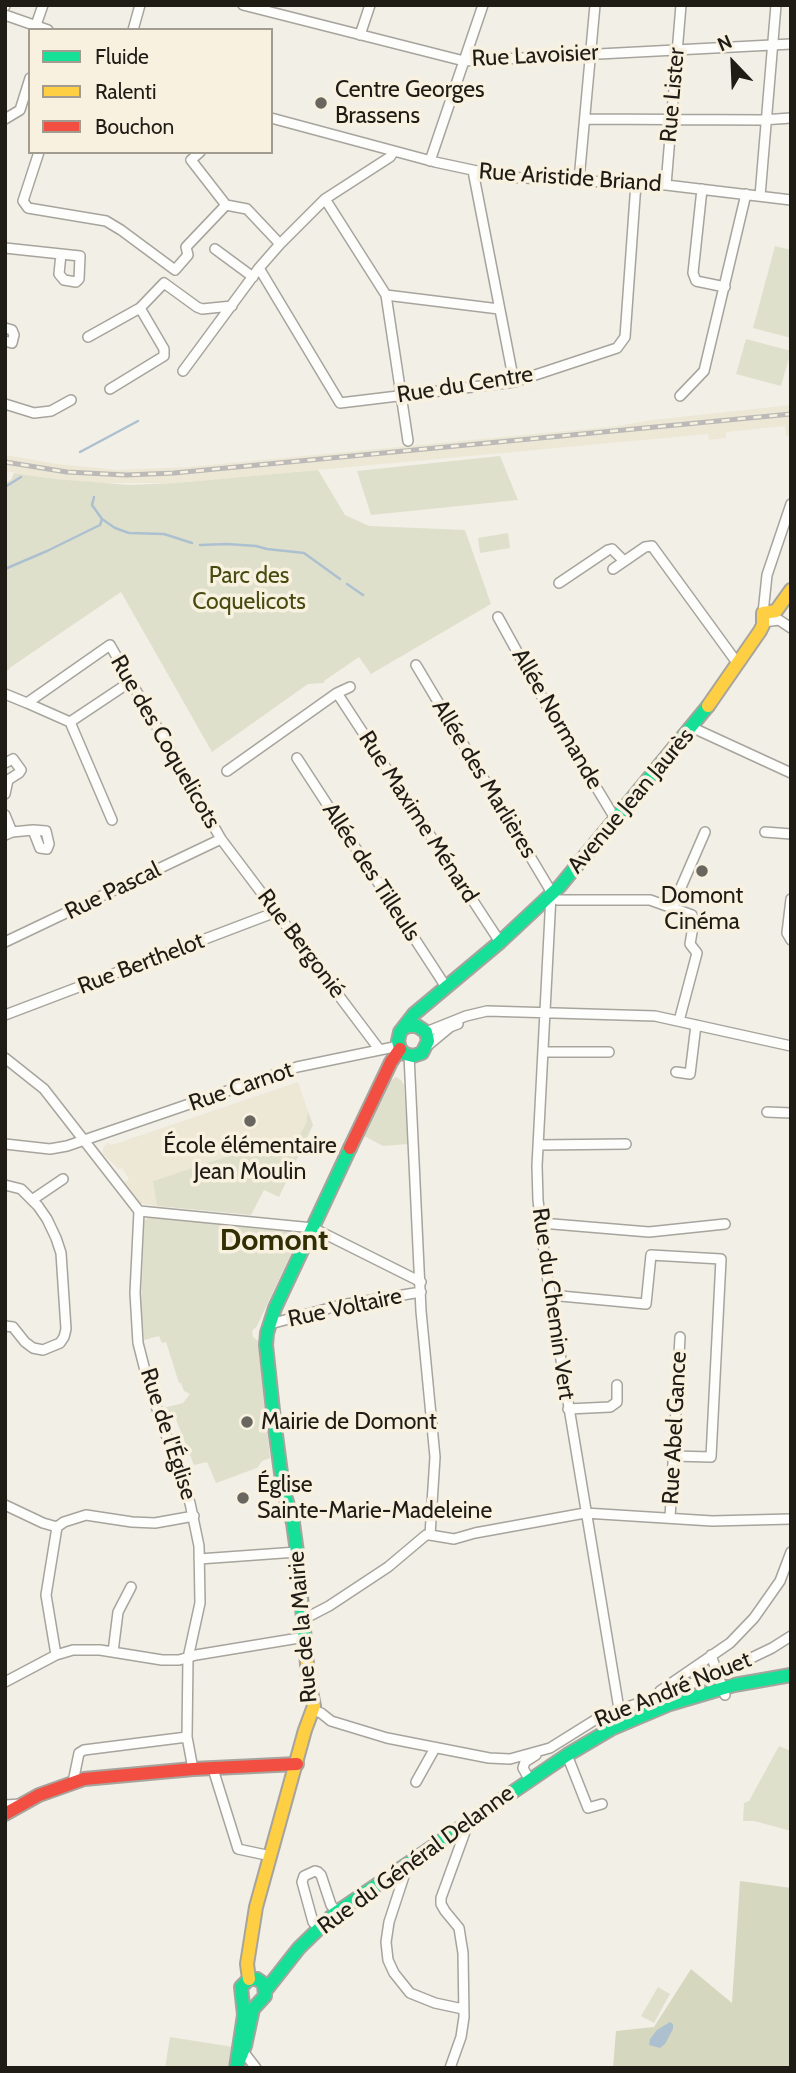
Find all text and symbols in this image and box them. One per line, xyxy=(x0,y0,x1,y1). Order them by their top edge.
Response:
legend xyxy=(28,28,273,154)
north arrow xyxy=(698,28,768,98)
text: N xyxy=(714,30,735,56)
street label: Rue Lavoisier xyxy=(471,39,599,73)
text: Fluide xyxy=(95,44,149,69)
street label: Rue Lister xyxy=(655,46,691,144)
place label: Centre Georges Brassens xyxy=(335,76,485,130)
text: Ralenti xyxy=(95,79,156,104)
marker: Centre Georges Brassens xyxy=(313,95,329,111)
text: Bouchon xyxy=(95,114,174,139)
street label: Rue Aristide Briand xyxy=(478,158,662,198)
street label: Rue du Centre xyxy=(395,361,535,409)
park label: Parc des Coquelicots xyxy=(192,562,306,616)
street label: Allée Normande xyxy=(506,644,608,794)
street label: Rue des Coquelicots xyxy=(104,651,226,833)
street label: Allée des Marlières xyxy=(426,695,542,863)
street label: Avenue Jean Jaurès xyxy=(562,723,700,879)
street label: Rue Maxime Ménard xyxy=(352,726,484,908)
street label: Allée des Tilleuls xyxy=(316,798,426,946)
street label: Rue Pascal xyxy=(61,856,165,926)
marker: Domont Cinéma xyxy=(694,863,710,879)
place label: Domont Cinéma xyxy=(661,882,743,936)
street label: Rue Bergonié xyxy=(251,884,351,1004)
street label: Rue Berthelot xyxy=(74,927,208,1001)
street label: Rue Carnot xyxy=(185,1056,297,1118)
marker: École élémentaire Jean Moulin xyxy=(242,1113,258,1129)
place label: École élémentaire Jean Moulin xyxy=(163,1132,337,1186)
street label: Rue du Chemin Vert xyxy=(526,1206,580,1402)
district label: Domont xyxy=(220,1223,328,1259)
street label: Rue Voltaire xyxy=(286,1282,404,1334)
street label: Rue Abel Gance xyxy=(657,1351,693,1505)
street label: Rue de l'Église xyxy=(134,1365,202,1503)
place label: Mairie de Domont xyxy=(261,1408,437,1436)
marker: Mairie de Domont xyxy=(239,1414,255,1430)
place label: Église Sainte-Marie-Madeleine xyxy=(257,1471,492,1525)
marker: Église Sainte-Marie-Madeleine xyxy=(235,1490,251,1506)
street label: Rue de la Mairie xyxy=(283,1550,323,1704)
street label: Rue André Nouet xyxy=(591,1646,755,1734)
street label: Rue du Général Delanne xyxy=(313,1780,519,1940)

